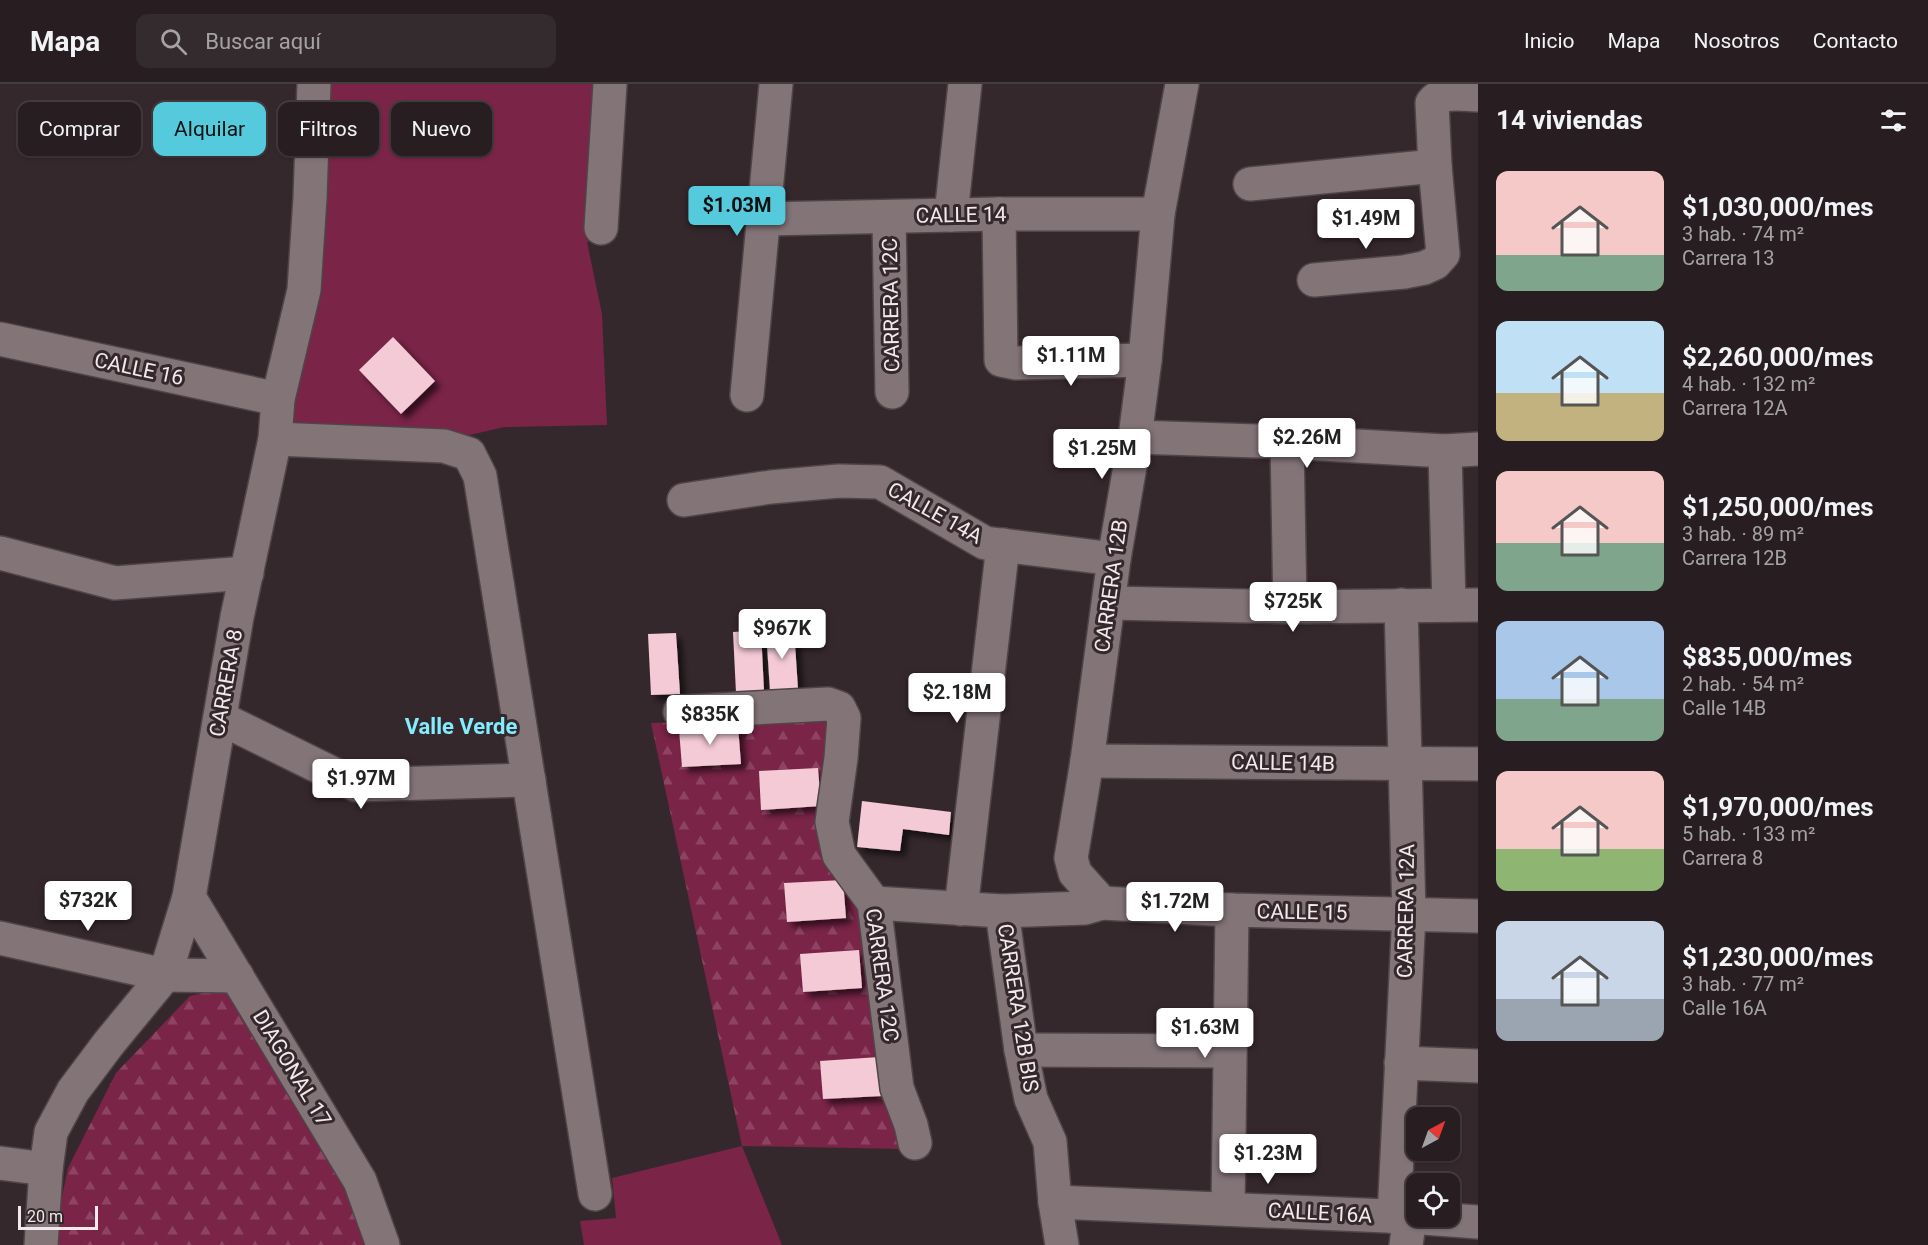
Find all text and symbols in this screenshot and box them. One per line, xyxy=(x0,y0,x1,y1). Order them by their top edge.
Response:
search box xyxy=(136,14,556,68)
text: Mapa xyxy=(30,25,100,58)
icon: search xyxy=(157,25,190,58)
text: Buscar aquí xyxy=(205,29,321,54)
text: Inicio xyxy=(1524,29,1574,53)
text: Mapa xyxy=(1607,29,1660,53)
text: Nosotros xyxy=(1693,29,1780,53)
text: Contacto xyxy=(1813,29,1898,53)
chip: Comprar xyxy=(18,102,141,156)
chip: Alquilar xyxy=(153,102,266,156)
chip: Filtros xyxy=(278,102,379,156)
chip: Nuevo xyxy=(391,102,492,156)
icon: filters xyxy=(1877,104,1910,137)
text: 14 viviendas xyxy=(1496,105,1643,135)
pin: $1.03M xyxy=(688,186,786,237)
text: $1,030,000/mes xyxy=(1682,192,1874,222)
text: $1.03M xyxy=(702,193,772,217)
icon: home xyxy=(1544,195,1616,267)
pin: $1.49M xyxy=(1317,199,1415,250)
street label: CALLE 14 xyxy=(915,202,1007,228)
text: $1.49M xyxy=(1331,206,1401,230)
text: 3 hab. · 74 m² xyxy=(1682,222,1804,246)
street label: CARRERA 12C xyxy=(878,238,904,372)
text: Carrera 13 xyxy=(1682,246,1775,270)
pin: $1.11M xyxy=(1022,336,1120,387)
text: $2,260,000/mes xyxy=(1682,342,1874,372)
text: $1.11M xyxy=(1036,343,1106,367)
icon: home xyxy=(1544,345,1616,417)
street label: CALLE 16 xyxy=(92,348,186,390)
text: 4 hab. · 132 m² xyxy=(1682,372,1815,396)
text: Carrera 12A xyxy=(1682,396,1788,420)
pin: $2.26M xyxy=(1258,418,1356,469)
text: $2.26M xyxy=(1272,425,1342,449)
pin: $1.25M xyxy=(1053,429,1151,480)
text: $1.25M xyxy=(1067,436,1137,460)
street label: CALLE 14A xyxy=(884,477,987,549)
text: $1,250,000/mes xyxy=(1682,492,1874,522)
icon: home xyxy=(1544,495,1616,567)
street label: CARRERA 12B xyxy=(1090,518,1132,654)
text: 3 hab. · 89 m² xyxy=(1682,522,1804,546)
text: Carrera 12B xyxy=(1682,546,1787,570)
pin: $725K xyxy=(1251,582,1335,633)
text: $725K xyxy=(1264,589,1322,613)
pin: $967K xyxy=(740,609,824,660)
text: $967K xyxy=(753,616,811,640)
street label: CARRERA 8 xyxy=(205,627,247,739)
text: $835,000/mes xyxy=(1682,642,1852,672)
icon: home xyxy=(1544,645,1616,717)
text: 2 hab. · 54 m² xyxy=(1682,672,1804,696)
pin: $2.18M xyxy=(908,673,1006,724)
text: $2.18M xyxy=(922,680,992,704)
pin: $835K xyxy=(668,695,752,746)
text: Calle 14B xyxy=(1682,696,1766,720)
text: $835K xyxy=(681,702,739,726)
district label: Valle Verde xyxy=(405,714,517,739)
street label: CALLE 14B xyxy=(1231,750,1335,776)
pin: $1.97M xyxy=(312,759,410,810)
text: $1.97M xyxy=(326,766,396,790)
text: $1,970,000/mes xyxy=(1682,792,1874,822)
icon: home xyxy=(1544,795,1616,867)
text: 5 hab. · 133 m² xyxy=(1682,822,1815,846)
street label: CARRERA 12A xyxy=(1393,843,1419,978)
text: Carrera 8 xyxy=(1682,846,1763,870)
pin: $732K xyxy=(46,881,130,932)
pin: $1.72M xyxy=(1126,882,1224,933)
text: $732K xyxy=(59,888,117,912)
text: $1.72M xyxy=(1140,889,1210,913)
street label: CALLE 15 xyxy=(1256,899,1348,925)
street label: CARRERA 12C xyxy=(861,907,903,1043)
street label: CARRERA 12B BIS xyxy=(993,922,1043,1094)
text: $1,230,000/mes xyxy=(1682,942,1874,972)
icon: home xyxy=(1544,945,1616,1017)
text: 3 hab. · 77 m² xyxy=(1682,972,1804,996)
text: Calle 16A xyxy=(1682,996,1767,1020)
street label: DIAGONAL 17 xyxy=(248,1006,336,1130)
pin: $1.63M xyxy=(1156,1008,1254,1059)
text: $1.63M xyxy=(1170,1015,1240,1039)
north arrow xyxy=(1406,1107,1460,1161)
map controls xyxy=(1406,1107,1460,1227)
pin: $1.23M xyxy=(1219,1134,1317,1185)
text: $1.23M xyxy=(1233,1141,1303,1165)
button: locate xyxy=(1406,1173,1460,1227)
street label: CALLE 16A xyxy=(1267,1198,1373,1228)
scale bar xyxy=(18,1203,98,1230)
text: 20 m xyxy=(27,1207,63,1226)

